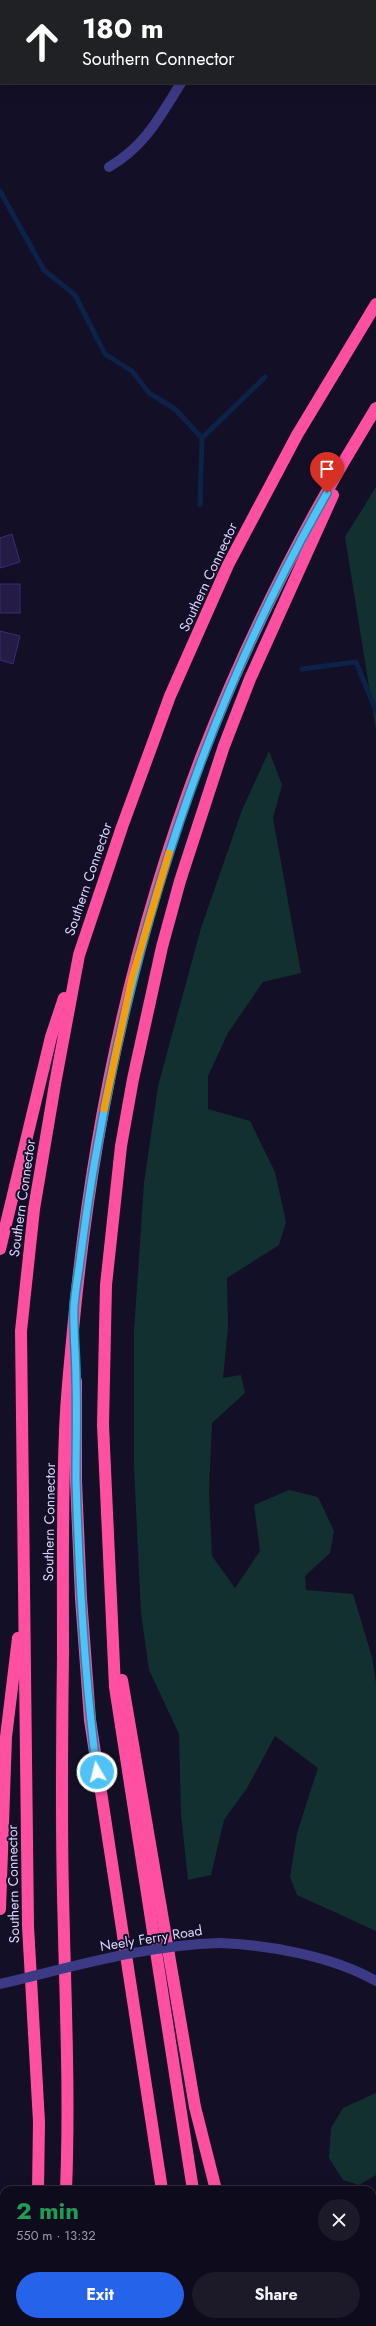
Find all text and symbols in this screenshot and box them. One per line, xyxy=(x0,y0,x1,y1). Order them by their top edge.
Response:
text: 180 m xyxy=(82,8,164,49)
icon: ahead xyxy=(16,16,68,68)
text: Southern Connector xyxy=(82,46,234,72)
pin xyxy=(310,452,344,493)
icon: arrive xyxy=(316,458,338,480)
street label: Southern Connector xyxy=(174,519,242,635)
street label: Southern Connector xyxy=(59,820,117,938)
street label: Southern Connector xyxy=(4,1138,40,1258)
street label: Southern Connector xyxy=(38,1462,60,1581)
position arrow xyxy=(76,1751,118,1793)
street label: Southern Connector xyxy=(2,1824,24,1943)
street label: Neely Ferry Road xyxy=(98,1920,204,1956)
text: 2 min xyxy=(16,2193,79,2228)
button: close xyxy=(318,2199,360,2241)
text: 550 m · 13:32 xyxy=(16,2226,96,2245)
button: Exit xyxy=(16,2272,184,2318)
button: Share xyxy=(192,2272,360,2318)

